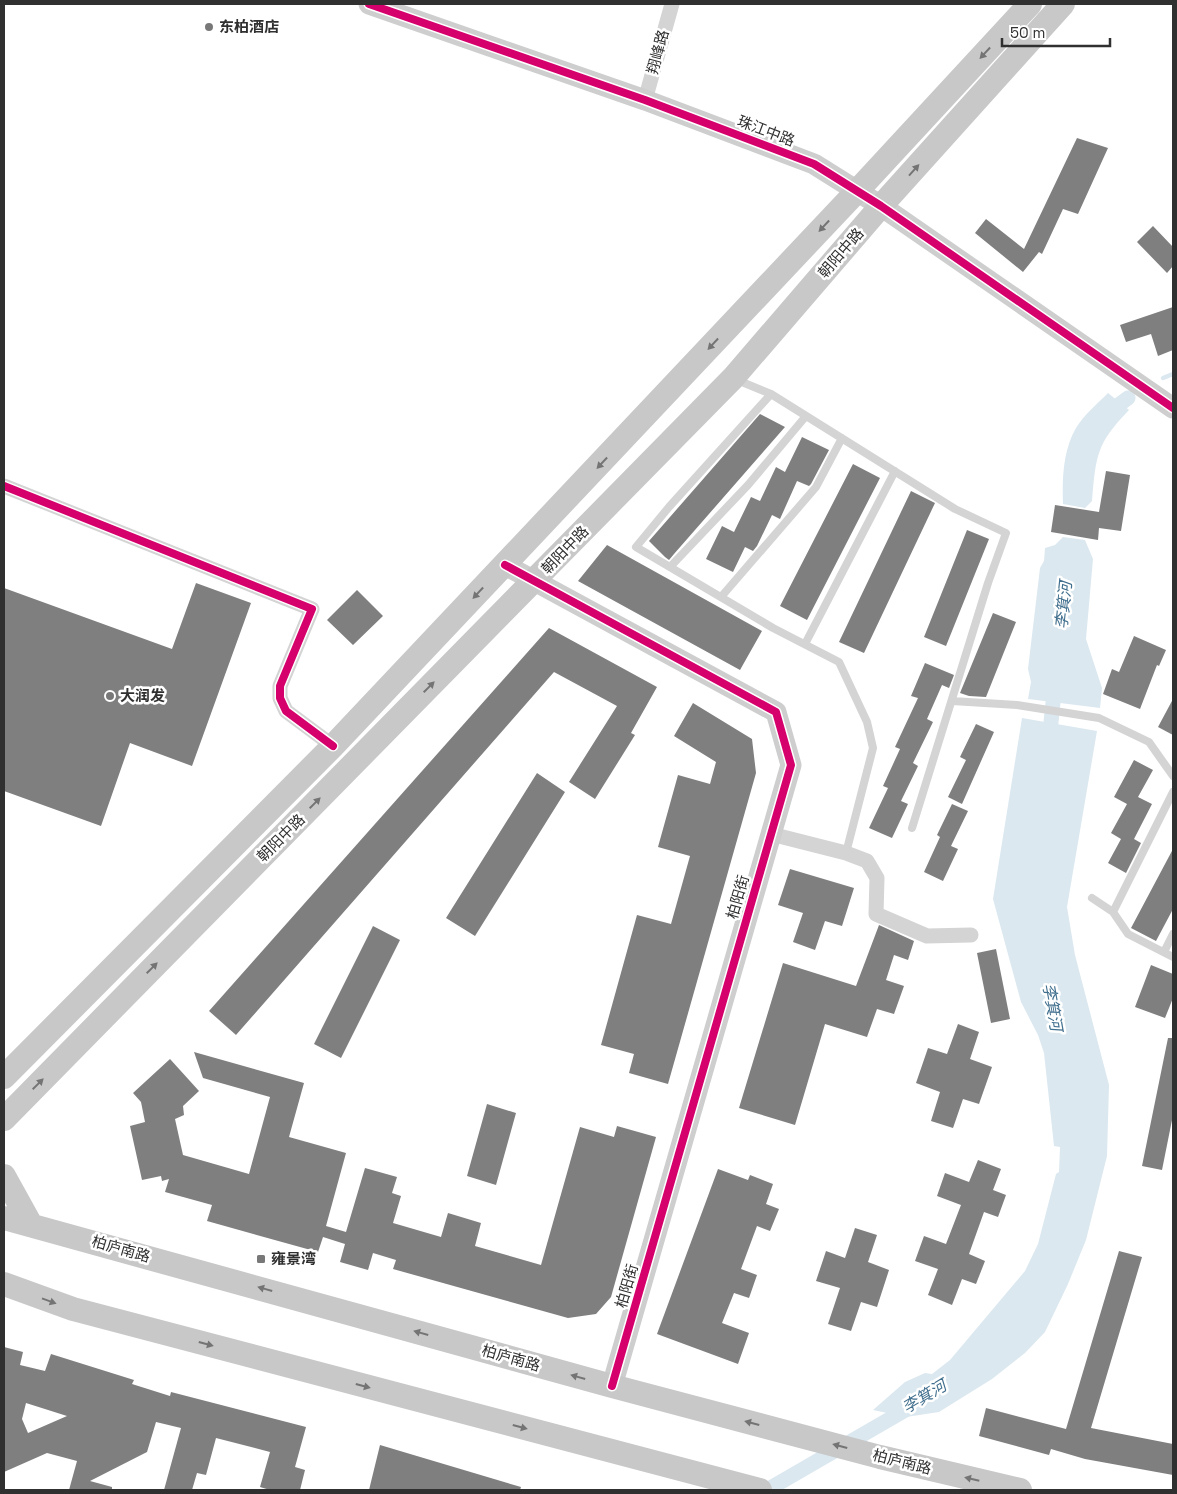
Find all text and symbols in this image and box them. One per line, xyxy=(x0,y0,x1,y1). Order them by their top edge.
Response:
scale bar xyxy=(1002,15,1110,47)
place label: 东柏酒店 xyxy=(219,17,279,36)
marker: 东柏酒店 xyxy=(203,21,215,33)
text: 50 m xyxy=(1010,23,1045,42)
street label: 翔峰路 xyxy=(643,28,673,76)
one-way arrow xyxy=(979,46,991,58)
street label: 珠江中路 xyxy=(735,111,798,150)
one-way arrow xyxy=(908,164,920,176)
one-way arrow xyxy=(818,220,830,232)
street label: 朝阳中路 xyxy=(814,224,867,282)
one-way arrow xyxy=(707,338,719,350)
one-way arrow xyxy=(596,456,608,468)
street label: 朝阳中路 xyxy=(537,521,592,578)
water label: 李箕河 xyxy=(1051,577,1077,630)
one-way arrow xyxy=(472,587,484,599)
one-way arrow xyxy=(423,681,435,693)
place label: 大润发 xyxy=(120,686,165,705)
marker: 大润发 xyxy=(104,690,116,702)
one-way arrow xyxy=(309,797,321,809)
street label: 朝阳中路 xyxy=(253,810,309,866)
street label: 柏阳街 xyxy=(722,873,753,921)
one-way arrow xyxy=(146,963,158,975)
water label: 李箕河 xyxy=(1038,982,1068,1035)
one-way arrow xyxy=(32,1078,44,1090)
street label: 柏庐南路 xyxy=(90,1231,153,1266)
place label: 雍景湾 xyxy=(271,1249,316,1268)
marker: 雍景湾 xyxy=(255,1253,267,1265)
street label: 柏阳街 xyxy=(611,1262,642,1310)
one-way arrow xyxy=(257,1285,272,1293)
one-way arrow xyxy=(42,1298,57,1305)
one-way arrow xyxy=(414,1329,429,1337)
street label: 柏庐南路 xyxy=(480,1340,543,1375)
one-way arrow xyxy=(198,1341,213,1349)
one-way arrow xyxy=(570,1372,585,1380)
water label: 李箕河 xyxy=(898,1374,953,1418)
one-way arrow xyxy=(356,1382,371,1390)
one-way arrow xyxy=(744,1419,759,1427)
one-way arrow xyxy=(513,1423,528,1431)
one-way arrow xyxy=(832,1442,847,1450)
street label: 柏庐南路 xyxy=(871,1445,934,1478)
one-way arrow xyxy=(965,1475,980,1483)

